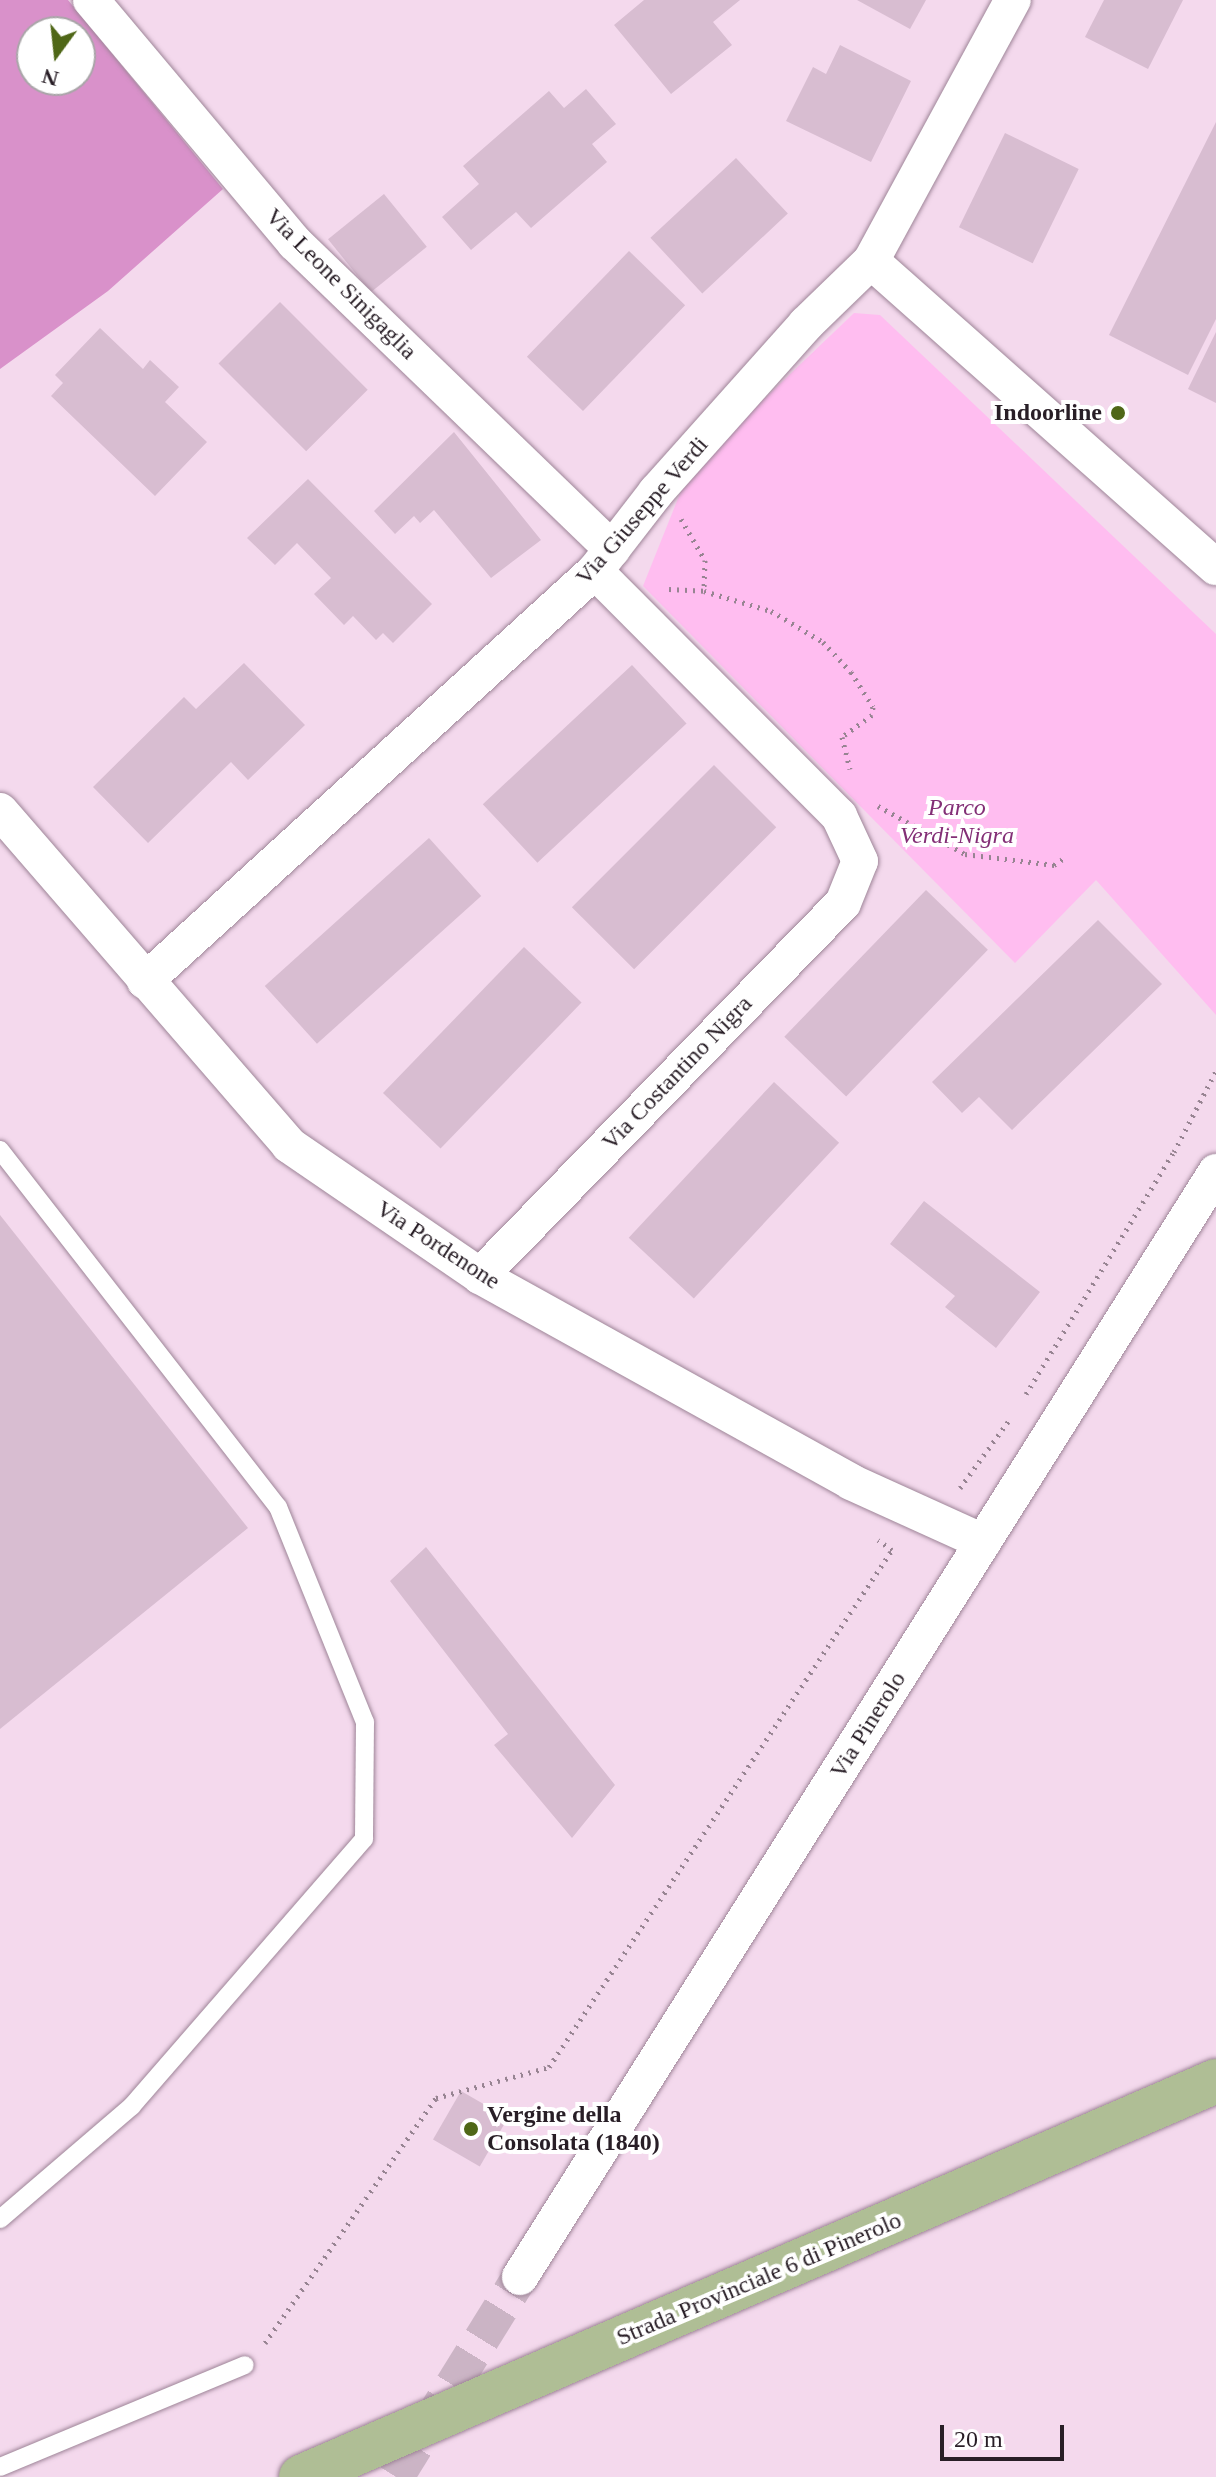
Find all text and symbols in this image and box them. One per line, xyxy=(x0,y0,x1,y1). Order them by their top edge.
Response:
north arrow xyxy=(16,16,96,96)
text: N xyxy=(39,64,61,92)
street label: Via Leone Sinigaglia xyxy=(259,202,423,366)
place label: Indoorline xyxy=(994,399,1102,427)
marker: Indoorline xyxy=(1109,404,1127,422)
street label: Via Giuseppe Verdi xyxy=(570,431,714,591)
park label: Parco Verdi-Nigra xyxy=(900,794,1014,850)
street label: Via Costantino Nigra xyxy=(596,990,758,1156)
street label: Via Pordenone xyxy=(371,1194,505,1296)
street label: Via Pinerolo xyxy=(824,1666,912,1784)
place label: Vergine della Consolata (1840) xyxy=(487,2101,660,2157)
marker: Vergine della Consolata (1840) xyxy=(462,2120,480,2138)
street label: Strada Provinciale 6 di Pinerolo xyxy=(612,2206,906,2352)
scale bar xyxy=(944,2409,1068,2459)
text: 20 m xyxy=(954,2426,1003,2452)

